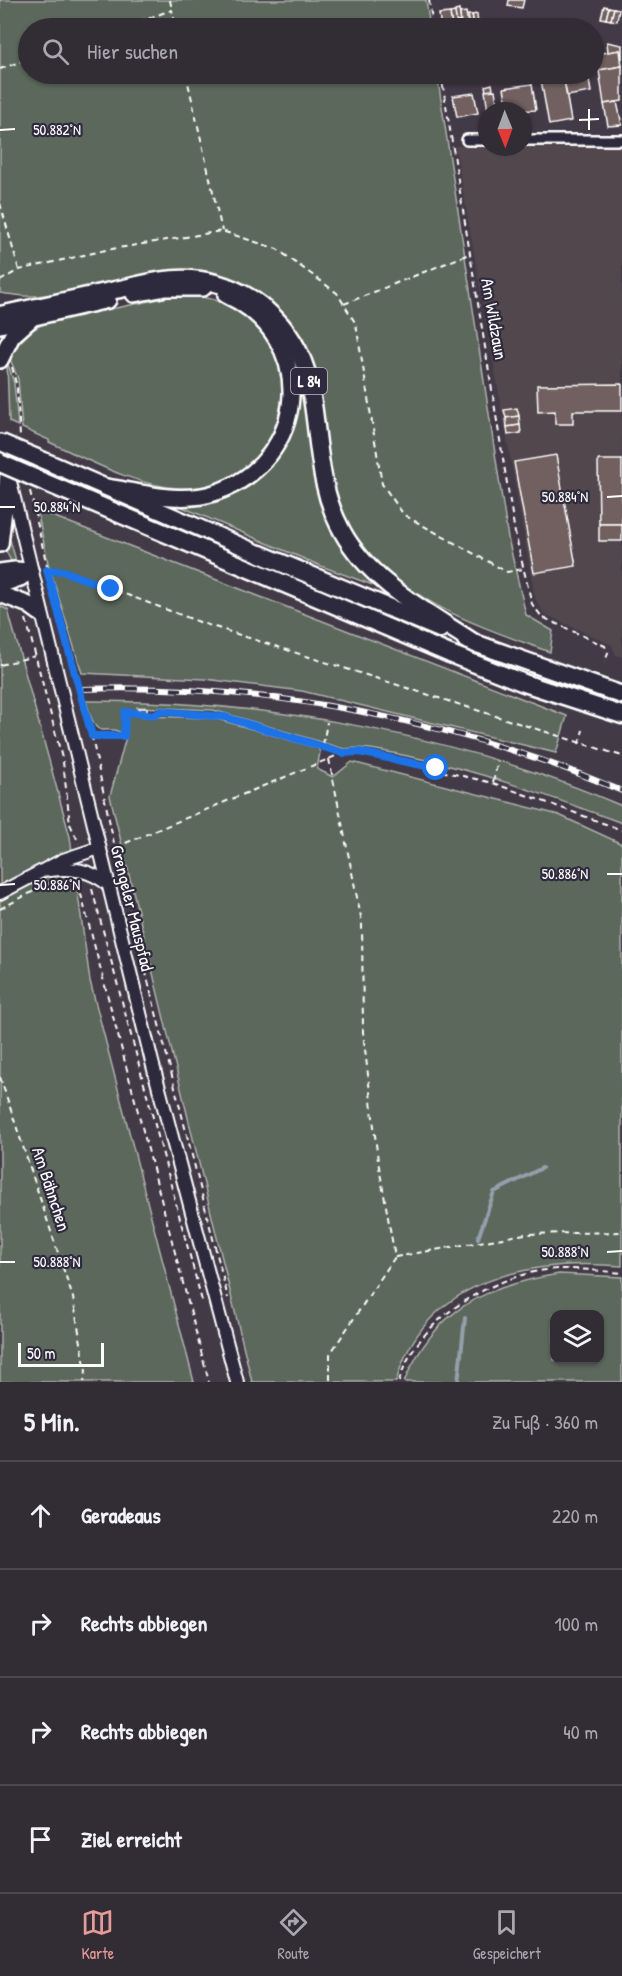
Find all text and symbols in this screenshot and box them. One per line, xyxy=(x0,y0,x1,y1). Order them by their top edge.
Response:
search box xyxy=(18,18,604,84)
icon: search xyxy=(39,35,72,68)
text: Hier suchen xyxy=(87,36,178,66)
north arrow xyxy=(478,102,532,156)
text: 50.882°N xyxy=(33,119,81,140)
street label: Am Wildzaun xyxy=(475,276,514,362)
road number: L 84 xyxy=(291,368,327,394)
text: 50.884°N xyxy=(542,486,588,507)
text: 50.884°N xyxy=(34,496,80,517)
route end xyxy=(97,575,123,601)
route start xyxy=(422,754,448,780)
street label: Grengeler Mauspfad xyxy=(105,842,160,974)
text: 50.886°N xyxy=(542,863,588,884)
text: 50.886°N xyxy=(34,874,80,895)
street label: Am Bähnchen xyxy=(26,1144,77,1234)
text: 50.888°N xyxy=(541,1241,589,1262)
text: 50.888°N xyxy=(33,1251,81,1272)
map controls xyxy=(550,1310,604,1364)
button: layers xyxy=(550,1310,604,1364)
scale bar xyxy=(18,1340,104,1368)
text: 50 m xyxy=(27,1342,56,1364)
text: 5 Min. xyxy=(24,1404,80,1439)
text: Zu Fuß · 360 m xyxy=(492,1408,598,1435)
icon: ahead xyxy=(24,1499,57,1532)
text: Geradeaus xyxy=(81,1500,161,1530)
text: 220 m xyxy=(552,1502,598,1529)
icon: right xyxy=(24,1607,57,1640)
text: Rechts abbiegen xyxy=(81,1608,208,1638)
text: 100 m xyxy=(555,1610,598,1637)
icon: right xyxy=(24,1715,57,1748)
text: Rechts abbiegen xyxy=(81,1716,208,1746)
text: 40 m xyxy=(563,1718,598,1745)
icon: arrive xyxy=(24,1823,57,1856)
text: Ziel erreicht xyxy=(81,1824,181,1854)
tab: Karte xyxy=(81,1906,114,1964)
tab: Route xyxy=(277,1906,310,1964)
tab: Gespeichert xyxy=(473,1906,541,1964)

